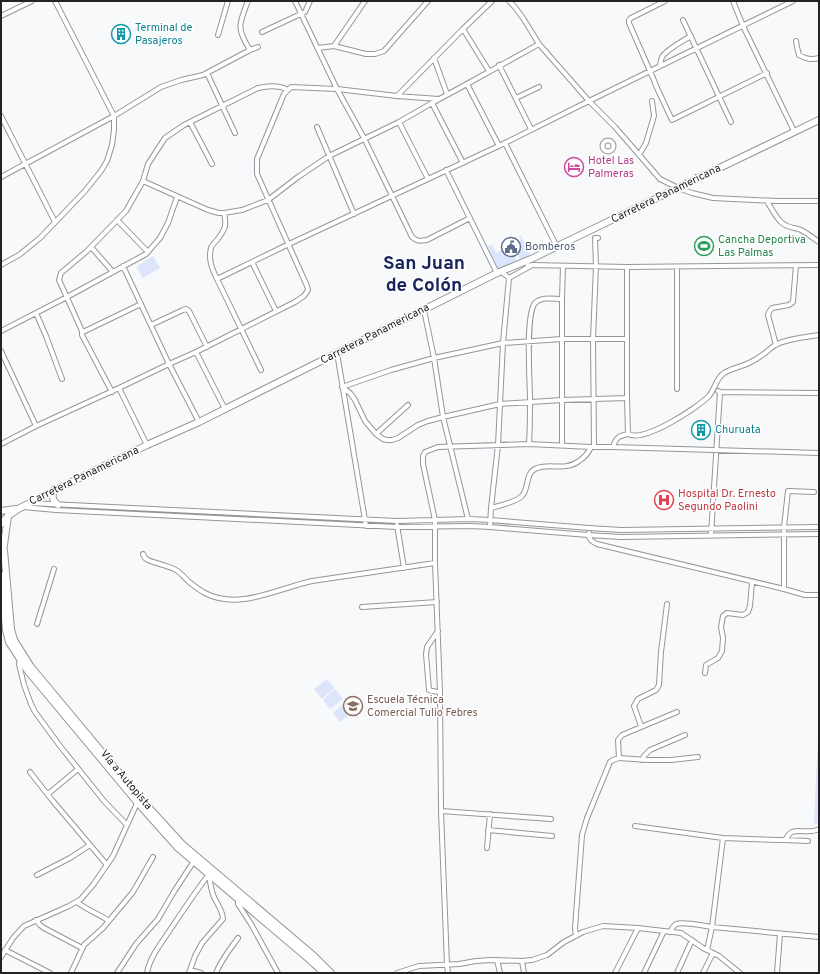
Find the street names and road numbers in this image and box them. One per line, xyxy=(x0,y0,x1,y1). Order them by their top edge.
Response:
street label: Carretera Panamericana xyxy=(609,161,723,227)
street label: Carretera Panamericana xyxy=(318,300,432,368)
street label: Carretera Panamericana xyxy=(27,443,141,509)
street label: Vía a Autopista xyxy=(97,747,155,813)

